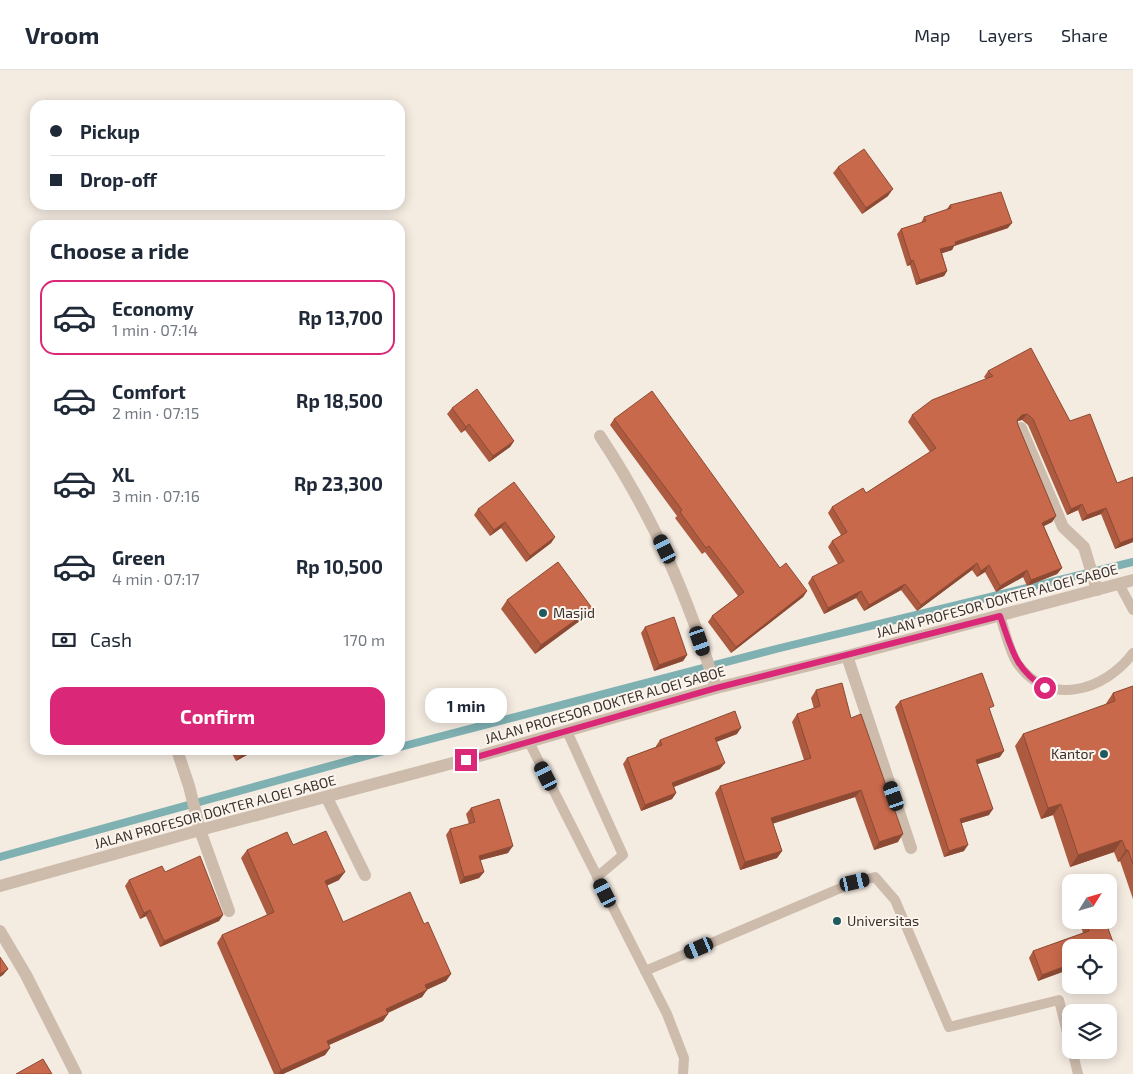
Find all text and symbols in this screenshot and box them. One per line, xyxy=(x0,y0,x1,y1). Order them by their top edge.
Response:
text: Vroom xyxy=(25,20,99,49)
text: Map xyxy=(914,24,950,46)
text: Layers xyxy=(978,24,1033,46)
text: Share xyxy=(1061,24,1108,46)
text: Pickup xyxy=(80,120,140,143)
text: Drop-off xyxy=(80,168,157,191)
text: Choose a ride xyxy=(50,237,189,263)
icon: car xyxy=(52,295,97,340)
text: Economy xyxy=(112,297,194,320)
text: Rp 13,700 xyxy=(298,306,383,329)
text: 1 min · 07:14 xyxy=(112,320,198,339)
icon: car xyxy=(52,378,97,423)
text: Comfort xyxy=(112,380,186,403)
text: Rp 18,500 xyxy=(296,389,383,412)
text: 2 min · 07:15 xyxy=(112,403,199,422)
icon: car xyxy=(52,461,97,506)
text: XL xyxy=(112,463,134,486)
text: Rp 23,300 xyxy=(294,472,383,495)
text: 3 min · 07:16 xyxy=(112,486,200,505)
car xyxy=(651,532,678,566)
icon: car xyxy=(52,544,97,589)
text: Green xyxy=(112,546,165,569)
text: Rp 10,500 xyxy=(296,555,383,578)
street label: JALAN PROFESOR DOKTER ALOEI SABOE xyxy=(874,560,1120,641)
text: 4 min · 07:17 xyxy=(112,569,200,588)
place label: Masjid xyxy=(553,604,595,621)
marker: Masjid xyxy=(537,607,549,619)
car xyxy=(688,624,711,658)
icon: cash xyxy=(50,626,78,654)
text: Cash xyxy=(90,628,132,651)
text: 170 m xyxy=(343,630,385,649)
street label: JALAN PROFESOR DOKTER ALOEI SABOE xyxy=(483,662,727,747)
route start xyxy=(1034,677,1056,699)
button: Confirm xyxy=(50,687,385,745)
callout: 1 min xyxy=(425,688,507,722)
text: 1 min xyxy=(447,696,485,715)
place label: Kantor xyxy=(1051,745,1094,762)
marker: Kantor xyxy=(1098,748,1110,760)
route end xyxy=(455,749,477,771)
car xyxy=(532,759,559,793)
street label: JALAN PROFESOR DOKTER ALOEI SABOE xyxy=(92,771,338,852)
car xyxy=(882,779,905,813)
car xyxy=(838,871,871,893)
north arrow xyxy=(1062,874,1118,929)
map controls xyxy=(1062,874,1117,1059)
car xyxy=(591,876,618,910)
place label: Universitas xyxy=(847,912,919,929)
marker: Universitas xyxy=(831,915,843,927)
car xyxy=(682,935,715,961)
button: locate xyxy=(1062,939,1117,994)
button: layers xyxy=(1062,1004,1117,1059)

